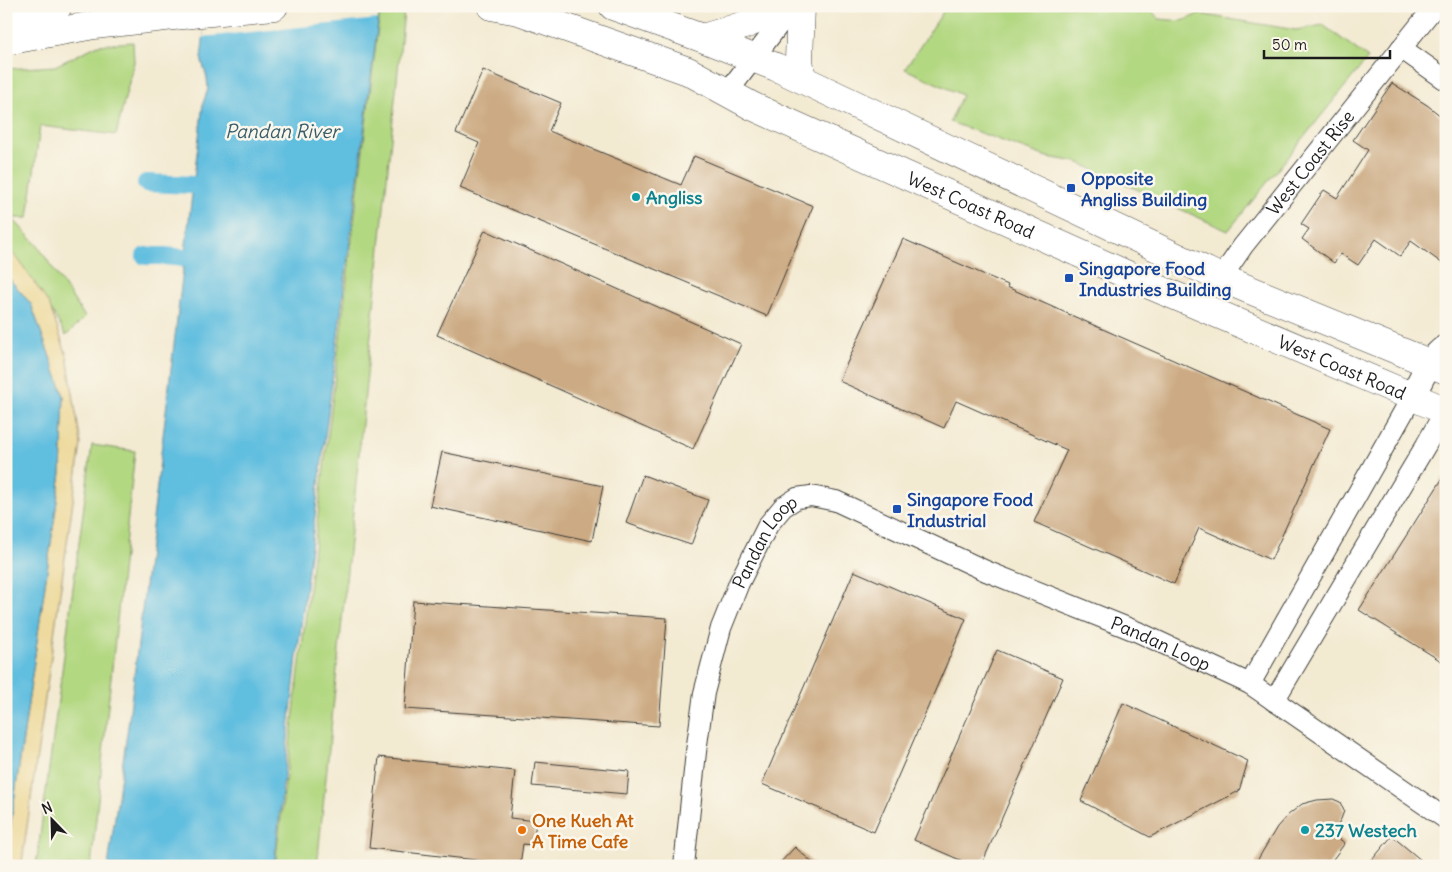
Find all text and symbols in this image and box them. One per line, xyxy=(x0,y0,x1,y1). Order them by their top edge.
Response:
scale bar xyxy=(1264,28,1391,60)
text: 50 m xyxy=(1272,35,1307,54)
street label: West Coast Rise xyxy=(1261,105,1359,219)
water label: Pandan River xyxy=(225,119,341,143)
street label: West Coast Road xyxy=(904,166,1039,243)
place label: Opposite Angliss Building xyxy=(1081,167,1207,211)
marker: Opposite Angliss Building xyxy=(1065,182,1077,194)
place label: Angliss xyxy=(646,186,702,209)
marker: Angliss xyxy=(630,191,642,203)
place label: Singapore Food Industries Building xyxy=(1079,257,1232,301)
marker: Singapore Food Industries Building xyxy=(1063,272,1075,284)
street label: West Coast Road xyxy=(1275,329,1410,404)
place label: Singapore Food Industrial xyxy=(907,488,1034,532)
street label: Pandan Loop xyxy=(727,490,801,592)
marker: Singapore Food Industrial xyxy=(891,503,903,515)
street label: Pandan Loop xyxy=(1108,611,1214,676)
north arrow xyxy=(28,794,78,844)
text: N xyxy=(39,798,55,818)
place label: One Kueh At A Time Cafe xyxy=(532,809,634,853)
place label: 237 Westech xyxy=(1315,819,1418,842)
marker: One Kueh At A Time Cafe xyxy=(516,824,528,836)
marker: 237 Westech xyxy=(1299,824,1311,836)

